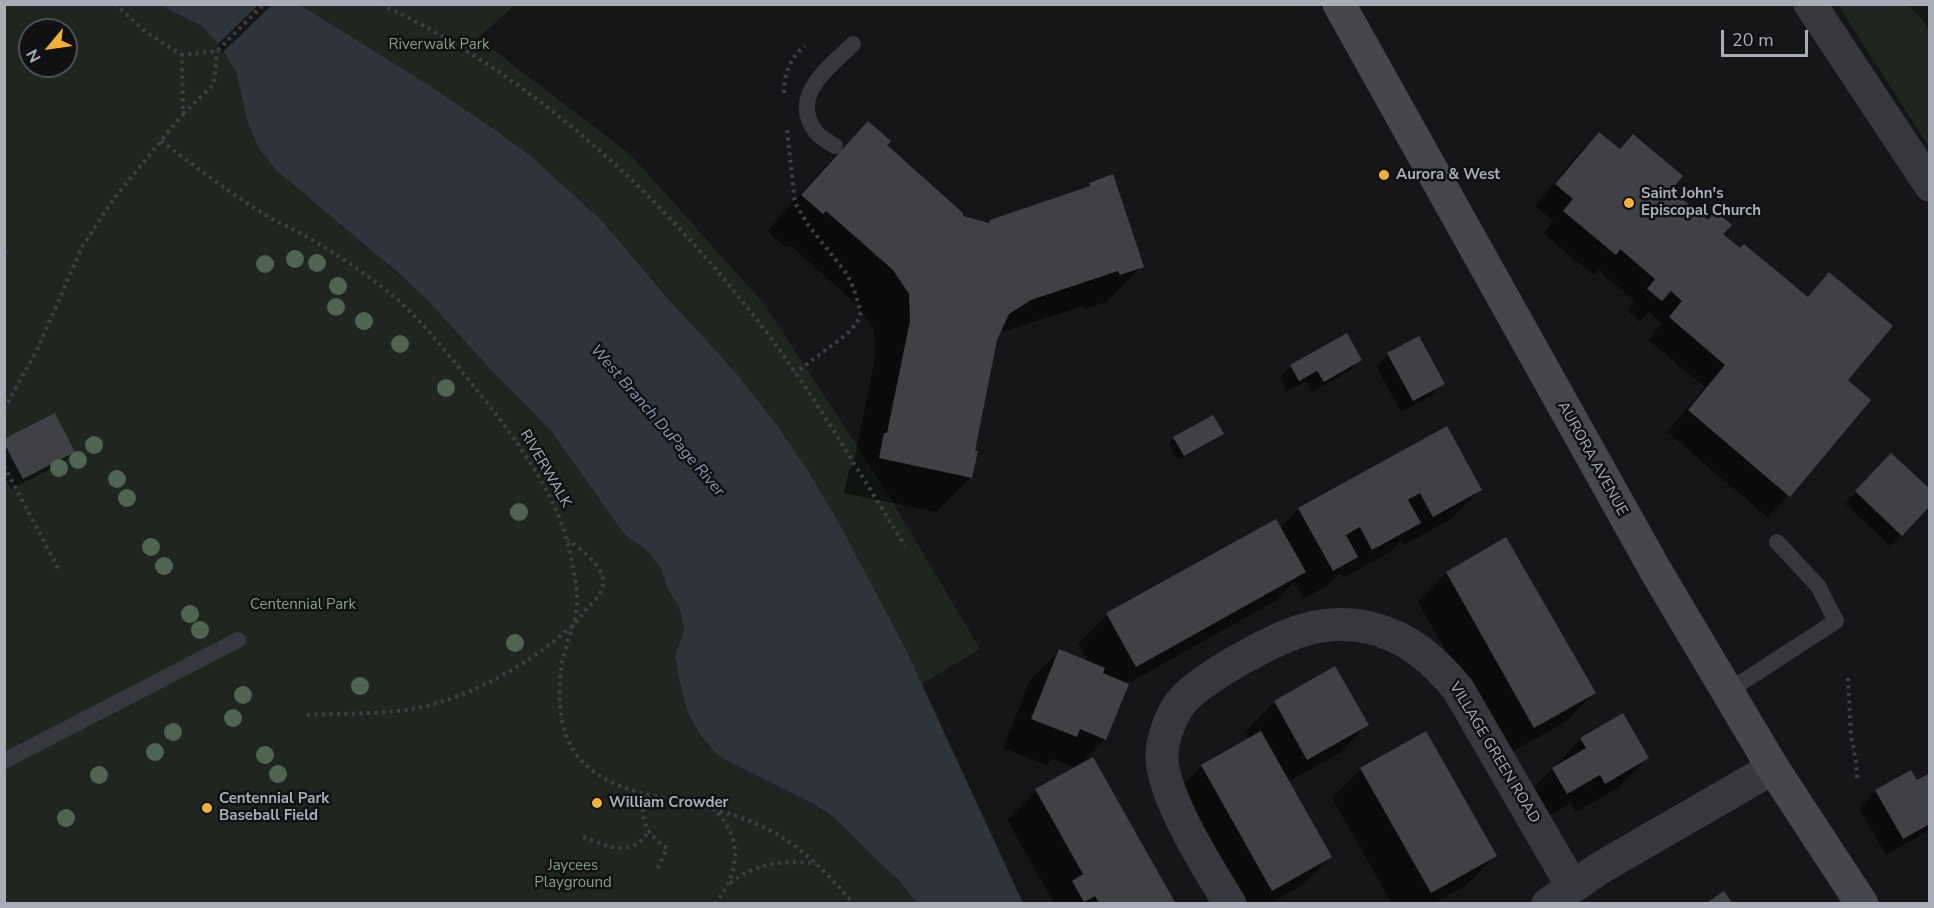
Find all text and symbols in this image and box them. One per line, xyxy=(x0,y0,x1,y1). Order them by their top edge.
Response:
north arrow xyxy=(18,18,78,78)
scale bar xyxy=(1724,18,1811,56)
text: 20 m xyxy=(1732,28,1774,52)
park label: Riverwalk Park xyxy=(388,36,490,54)
text: N xyxy=(21,45,47,66)
place label: Aurora & West xyxy=(1396,166,1500,184)
marker: Aurora & West xyxy=(1377,168,1391,182)
place label: Saint John's Episcopal Church xyxy=(1641,185,1761,220)
marker: Saint John's Episcopal Church xyxy=(1622,196,1636,210)
water label: West Branch DuPage River xyxy=(586,341,728,501)
street label: AURORA AVENUE xyxy=(1553,399,1631,519)
street label: RIVERWALK xyxy=(515,427,575,511)
park label: Centennial Park xyxy=(250,596,356,614)
street label: VILLAGE GREEN ROAD xyxy=(1445,679,1543,827)
place label: Centennial Park Baseball Field xyxy=(219,790,329,825)
place label: William Crowder xyxy=(609,794,728,812)
marker: William Crowder xyxy=(590,796,604,810)
marker: Centennial Park Baseball Field xyxy=(200,801,214,815)
park label: Jaycees Playground xyxy=(534,857,612,892)

